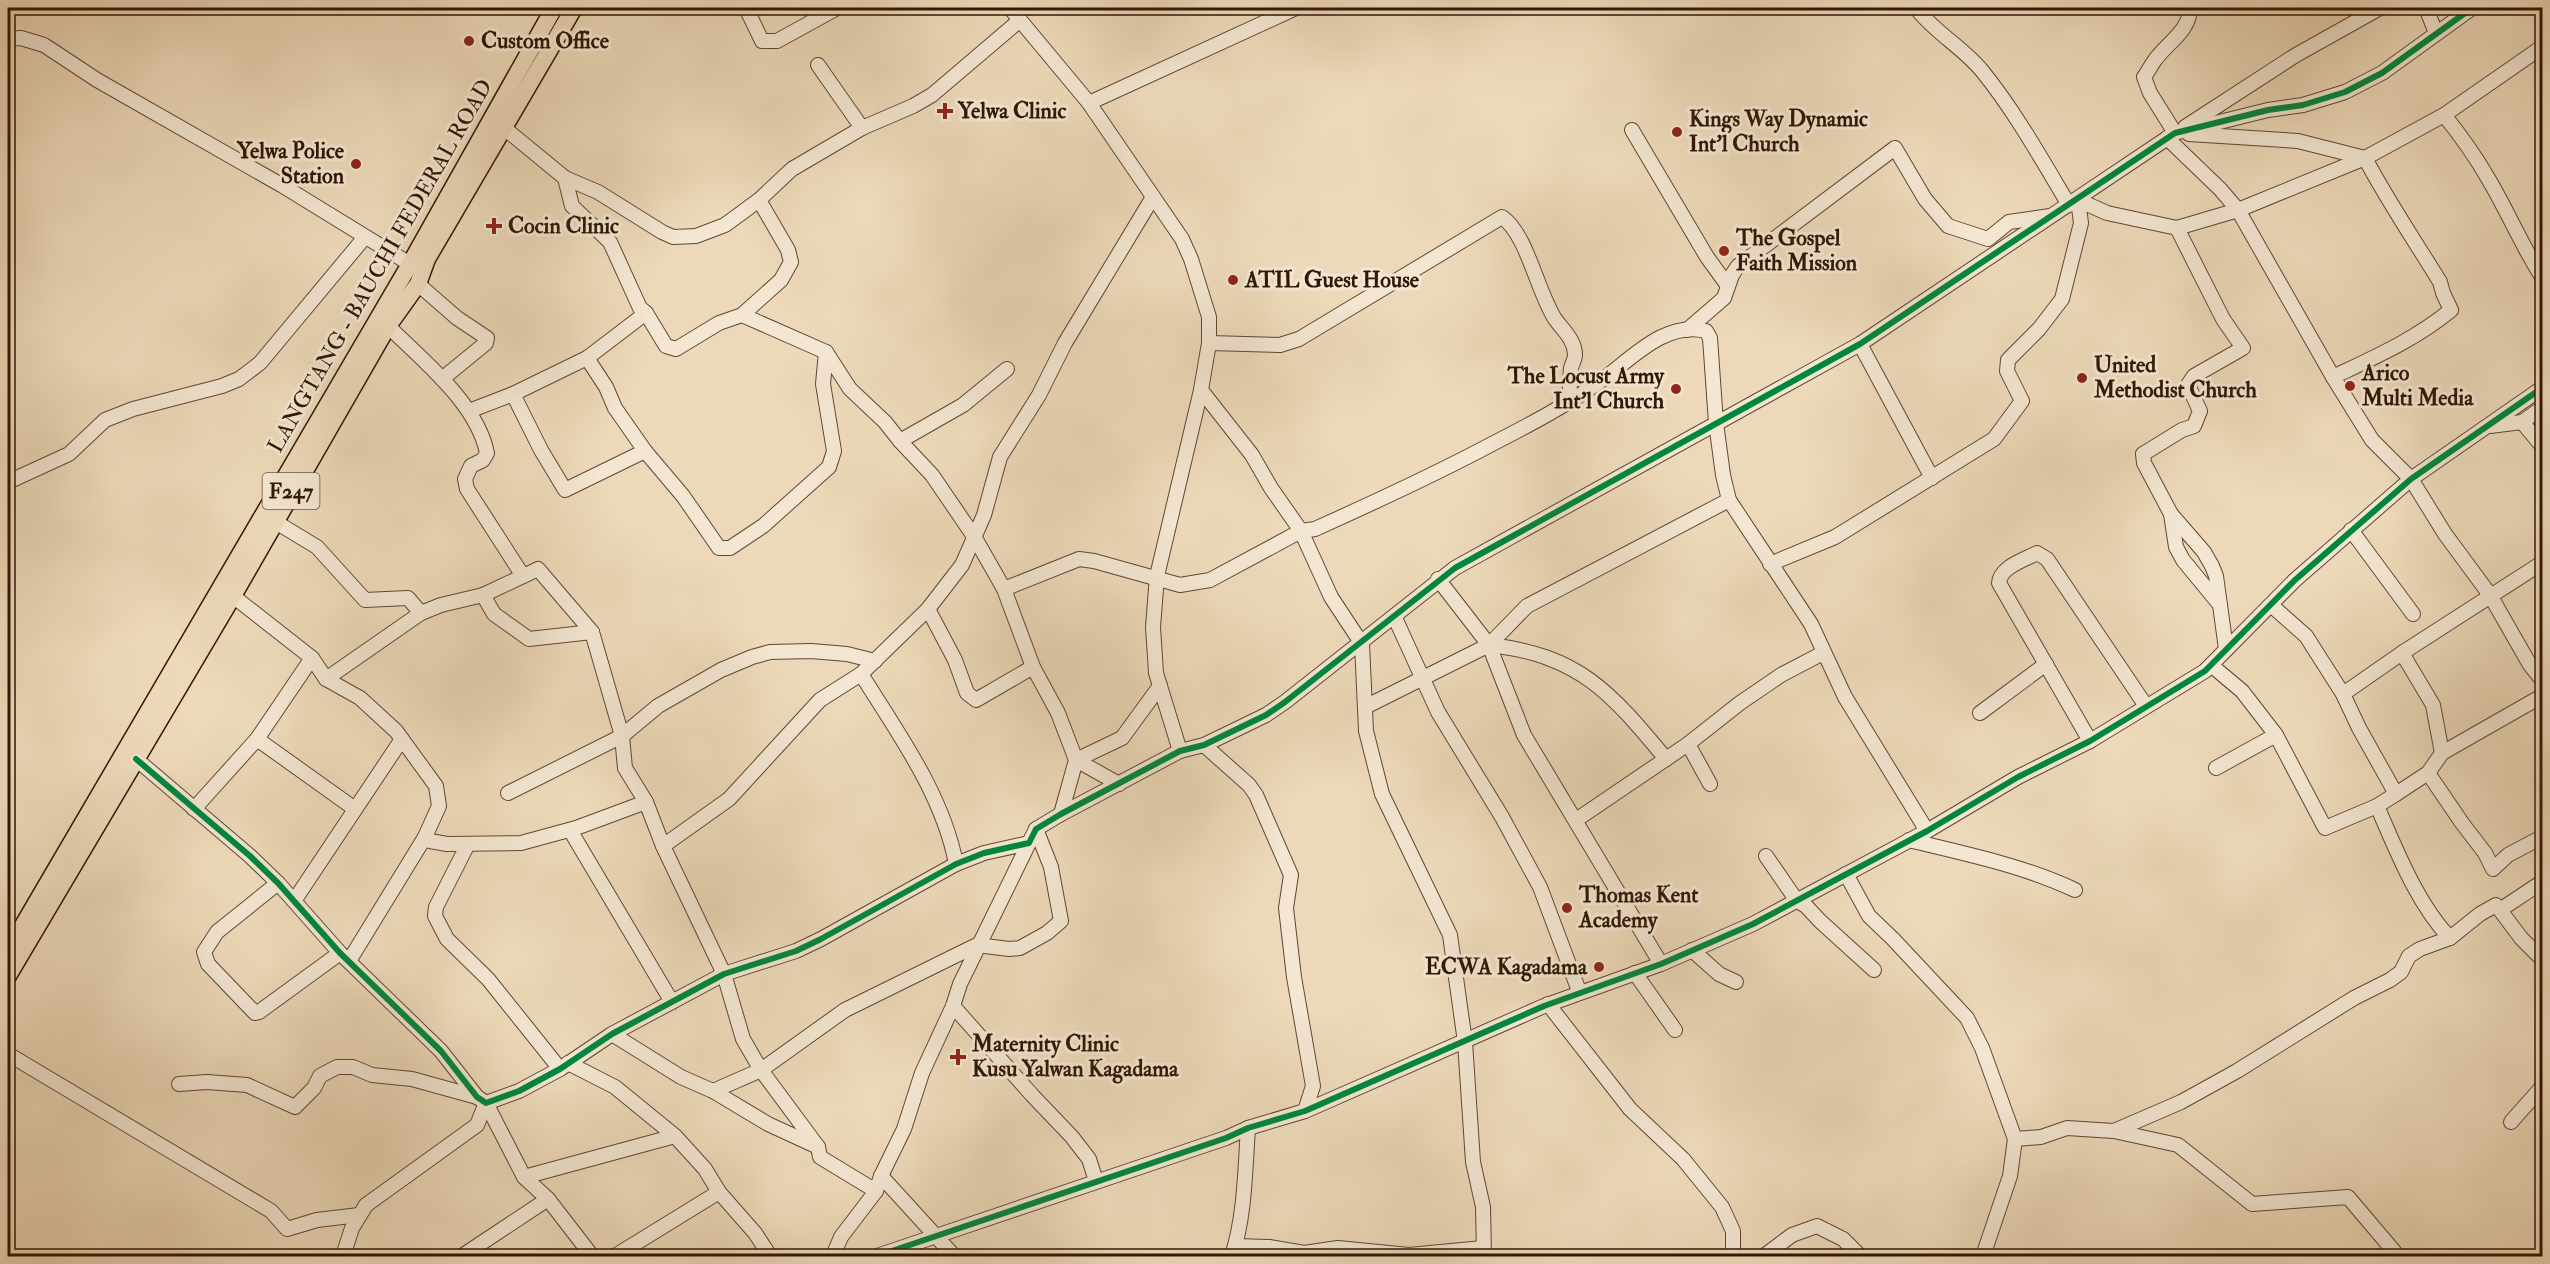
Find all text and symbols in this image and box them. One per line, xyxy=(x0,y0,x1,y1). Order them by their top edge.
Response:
place label: Custom Office xyxy=(481,27,610,55)
marker: Custom Office xyxy=(462,34,476,48)
street label: LANGTANG - BAUCHI FEDERAL ROAD xyxy=(261,74,499,458)
place label: Yelwa Clinic xyxy=(957,97,1067,125)
marker: Yelwa Clinic xyxy=(936,102,954,120)
place label: Kings Way Dynamic Int'l Church xyxy=(1689,105,1868,158)
marker: Kings Way Dynamic Int'l Church xyxy=(1670,125,1684,139)
place label: Yelwa Police Station xyxy=(236,137,345,190)
marker: Yelwa Police Station xyxy=(349,157,363,171)
place label: Cocin Clinic xyxy=(508,212,619,240)
marker: Cocin Clinic xyxy=(485,217,503,235)
place label: The Gospel Faith Mission xyxy=(1735,224,1858,277)
marker: The Gospel Faith Mission xyxy=(1717,244,1731,258)
place label: ATIL Guest House xyxy=(1244,266,1420,294)
marker: ATIL Guest House xyxy=(1226,273,1240,287)
place label: United Methodist Church xyxy=(2093,351,2257,404)
place label: Arico Multi Media xyxy=(2361,359,2474,412)
place label: The Locust Army Int'l Church xyxy=(1507,362,1665,415)
marker: United Methodist Church xyxy=(2075,371,2089,385)
marker: Arico Multi Media xyxy=(2343,379,2357,393)
marker: The Locust Army Int'l Church xyxy=(1669,382,1683,396)
road number: F247 xyxy=(262,473,320,509)
place label: Thomas Kent Academy xyxy=(1578,881,1699,935)
marker: Thomas Kent Academy xyxy=(1560,901,1574,915)
place label: ECWA Kagadama xyxy=(1425,953,1588,982)
marker: ECWA Kagadama xyxy=(1592,960,1606,974)
place label: Maternity Clinic Kusu Yalwan Kagadama xyxy=(971,1030,1179,1084)
marker: Maternity Clinic Kusu Yalwan Kagadama xyxy=(949,1048,967,1066)

